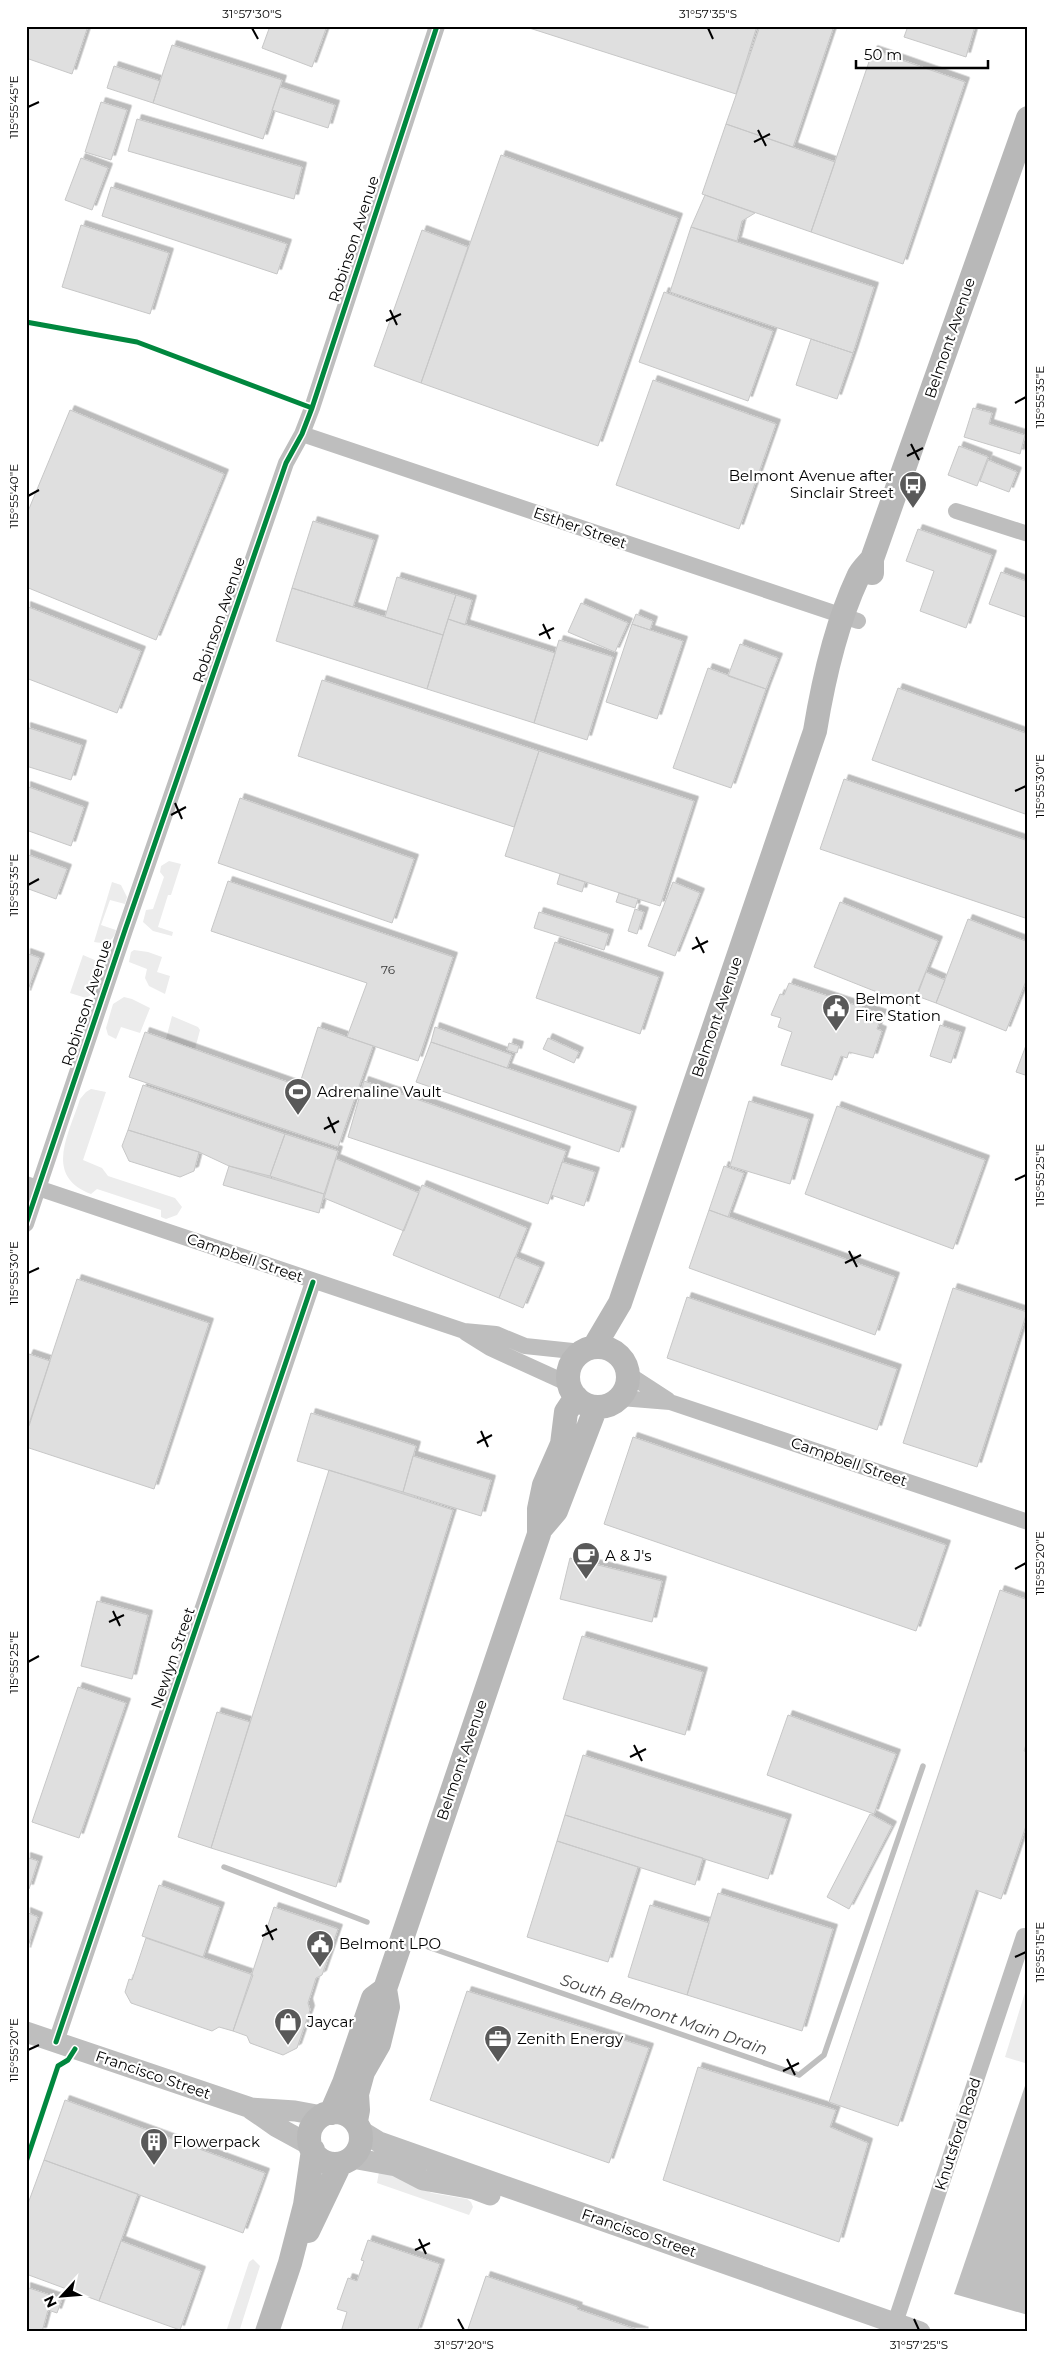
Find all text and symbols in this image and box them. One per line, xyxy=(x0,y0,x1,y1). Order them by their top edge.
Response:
text: 31°57'30"S xyxy=(222,6,282,21)
text: 31°57'35"S xyxy=(679,6,737,21)
scale bar xyxy=(856,38,989,70)
text: 50 m xyxy=(864,45,902,64)
text: 115°55'45"E xyxy=(6,75,21,139)
street label: Robinson Avenue xyxy=(324,173,383,305)
street label: Belmont Avenue xyxy=(920,275,979,401)
text: 115°55'35"E xyxy=(1032,366,1047,428)
text: 115°55'40"E xyxy=(6,464,21,528)
place label: Belmont Avenue after Sinclair Street xyxy=(729,466,894,502)
bus stop icon: Belmont Avenue after Sinclair Street xyxy=(898,470,928,509)
street label: Esther Street xyxy=(531,503,630,552)
street label: Robinson Avenue xyxy=(188,554,249,685)
text: 115°55'30"E xyxy=(1032,754,1047,818)
text: 115°55'35"E xyxy=(6,854,21,916)
street label: Robinson Avenue xyxy=(57,937,116,1069)
street label: Belmont Avenue xyxy=(687,954,746,1080)
house number: 76 xyxy=(381,962,395,977)
place label: Belmont Fire Station xyxy=(855,989,941,1025)
public building icon: Belmont Fire Station xyxy=(821,993,851,1032)
sports icon: Adrenaline Vault xyxy=(283,1077,313,1116)
place label: Adrenaline Vault xyxy=(317,1082,442,1101)
text: 115°55'25"E xyxy=(1032,1144,1047,1206)
street label: Campbell Street xyxy=(184,1229,306,1286)
text: 115°55'30"E xyxy=(6,1241,21,1305)
street label: Campbell Street xyxy=(788,1433,910,1490)
text: 115°55'20"E xyxy=(1032,1531,1047,1595)
cafe icon: A & J's xyxy=(571,1541,601,1580)
place label: A & J's xyxy=(605,1546,652,1565)
street label: Newlyn Street xyxy=(146,1605,199,1711)
text: 115°55'25"E xyxy=(6,1631,21,1693)
street label: Belmont Avenue xyxy=(432,1697,491,1823)
text: 115°55'15"E xyxy=(1032,1922,1047,1982)
public building icon: Belmont LPO xyxy=(305,1929,335,1968)
place label: Belmont LPO xyxy=(339,1934,441,1953)
water label: South Belmont Main Drain xyxy=(558,1970,770,2059)
shop icon: Jaycar xyxy=(273,2007,303,2046)
place label: Jaycar xyxy=(306,2012,354,2031)
text: 115°55'20"E xyxy=(6,2018,21,2082)
office icon: Zenith Energy xyxy=(483,2024,513,2063)
place label: Zenith Energy xyxy=(517,2029,624,2048)
street label: Francisco Street xyxy=(93,2046,213,2103)
street label: Knutsford Road xyxy=(930,2075,985,2193)
building icon: Flowerpack xyxy=(139,2127,169,2166)
place label: Flowerpack xyxy=(173,2132,260,2151)
street label: Francisco Street xyxy=(579,2204,699,2261)
north arrow xyxy=(38,2270,88,2320)
text: N xyxy=(40,2293,61,2311)
text: 31°57'20"S xyxy=(434,2337,494,2352)
text: 31°57'25"S xyxy=(890,2337,948,2352)

